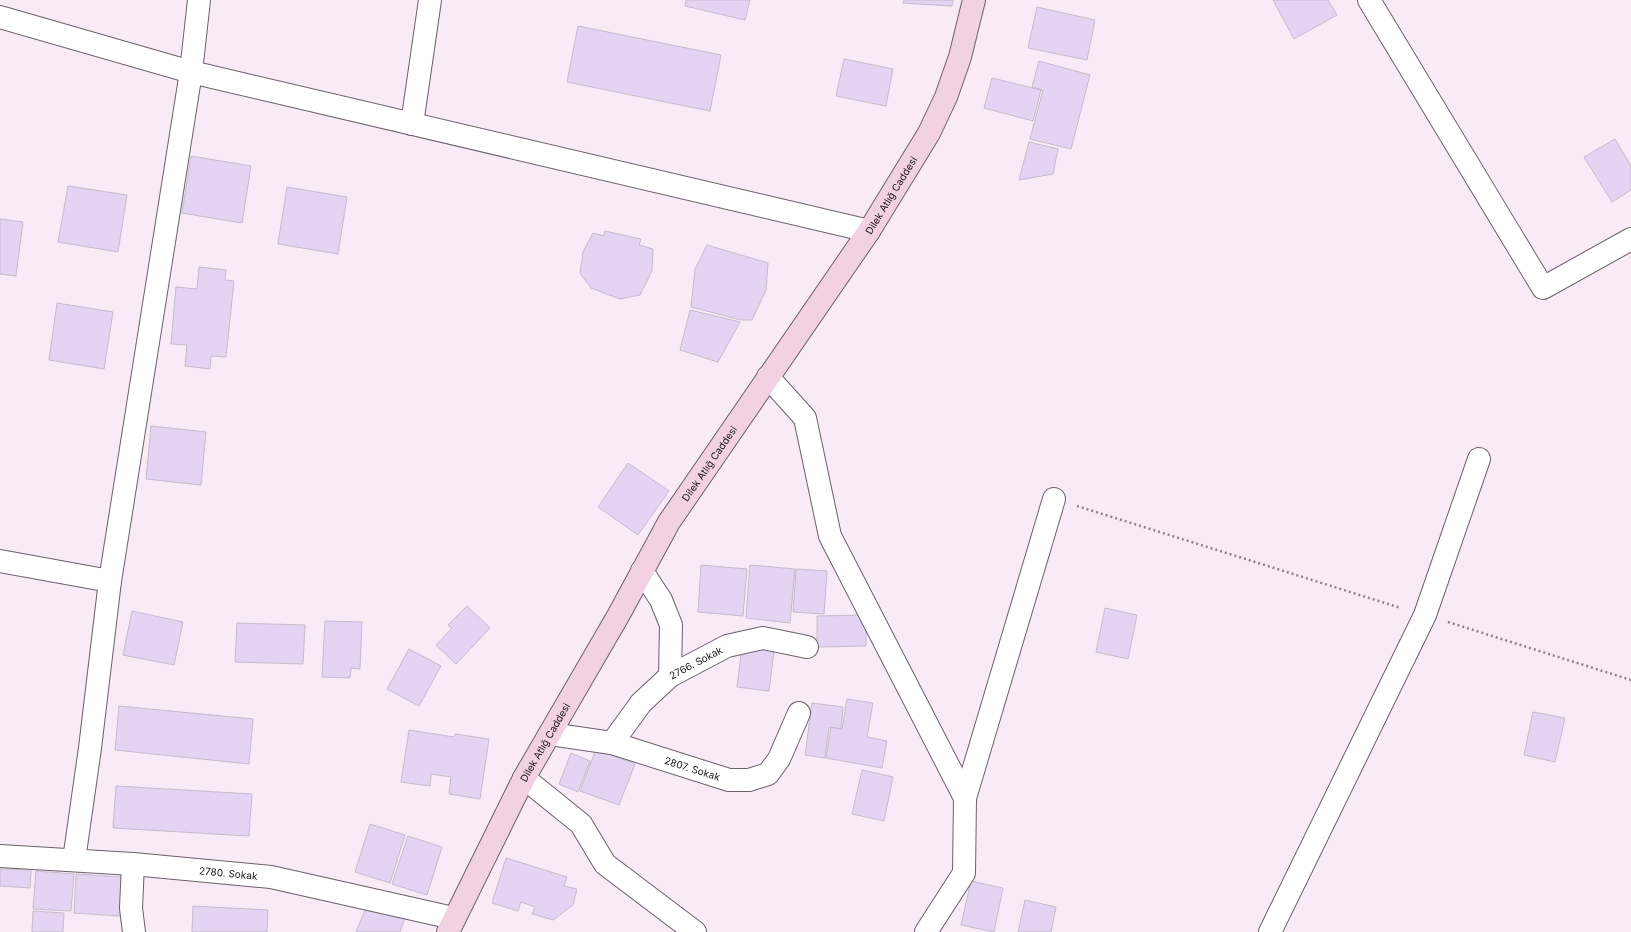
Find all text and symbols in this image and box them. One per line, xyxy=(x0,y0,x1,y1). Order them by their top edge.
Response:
street label: Dilek Atlığ Caddesi xyxy=(863,154,919,236)
street label: Dilek Atlığ Caddesi xyxy=(679,423,739,503)
street label: 2766. Sokak xyxy=(667,643,725,681)
street label: Dilek Atlığ Caddesi xyxy=(517,701,572,784)
street label: 2807. Sokak xyxy=(663,754,722,783)
street label: 2780. Sokak xyxy=(199,864,259,882)

